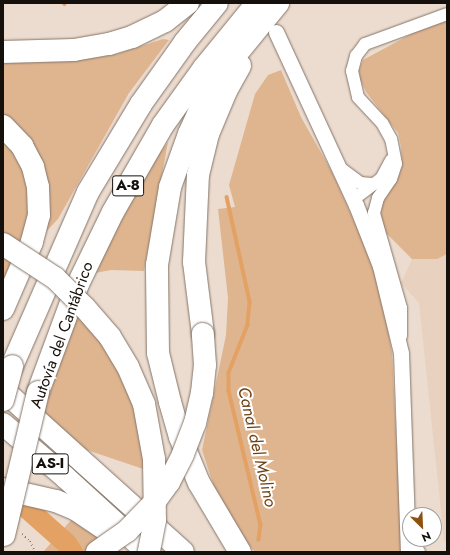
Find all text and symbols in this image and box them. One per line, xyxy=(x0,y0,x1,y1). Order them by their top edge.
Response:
road number: A-8 xyxy=(112,173,144,199)
street label: Autovía del Cantábrico xyxy=(27,259,97,411)
water label: Canal del Molino xyxy=(233,385,281,509)
road number: AS-I xyxy=(31,451,69,477)
north arrow xyxy=(402,507,442,547)
text: N xyxy=(419,528,434,546)

